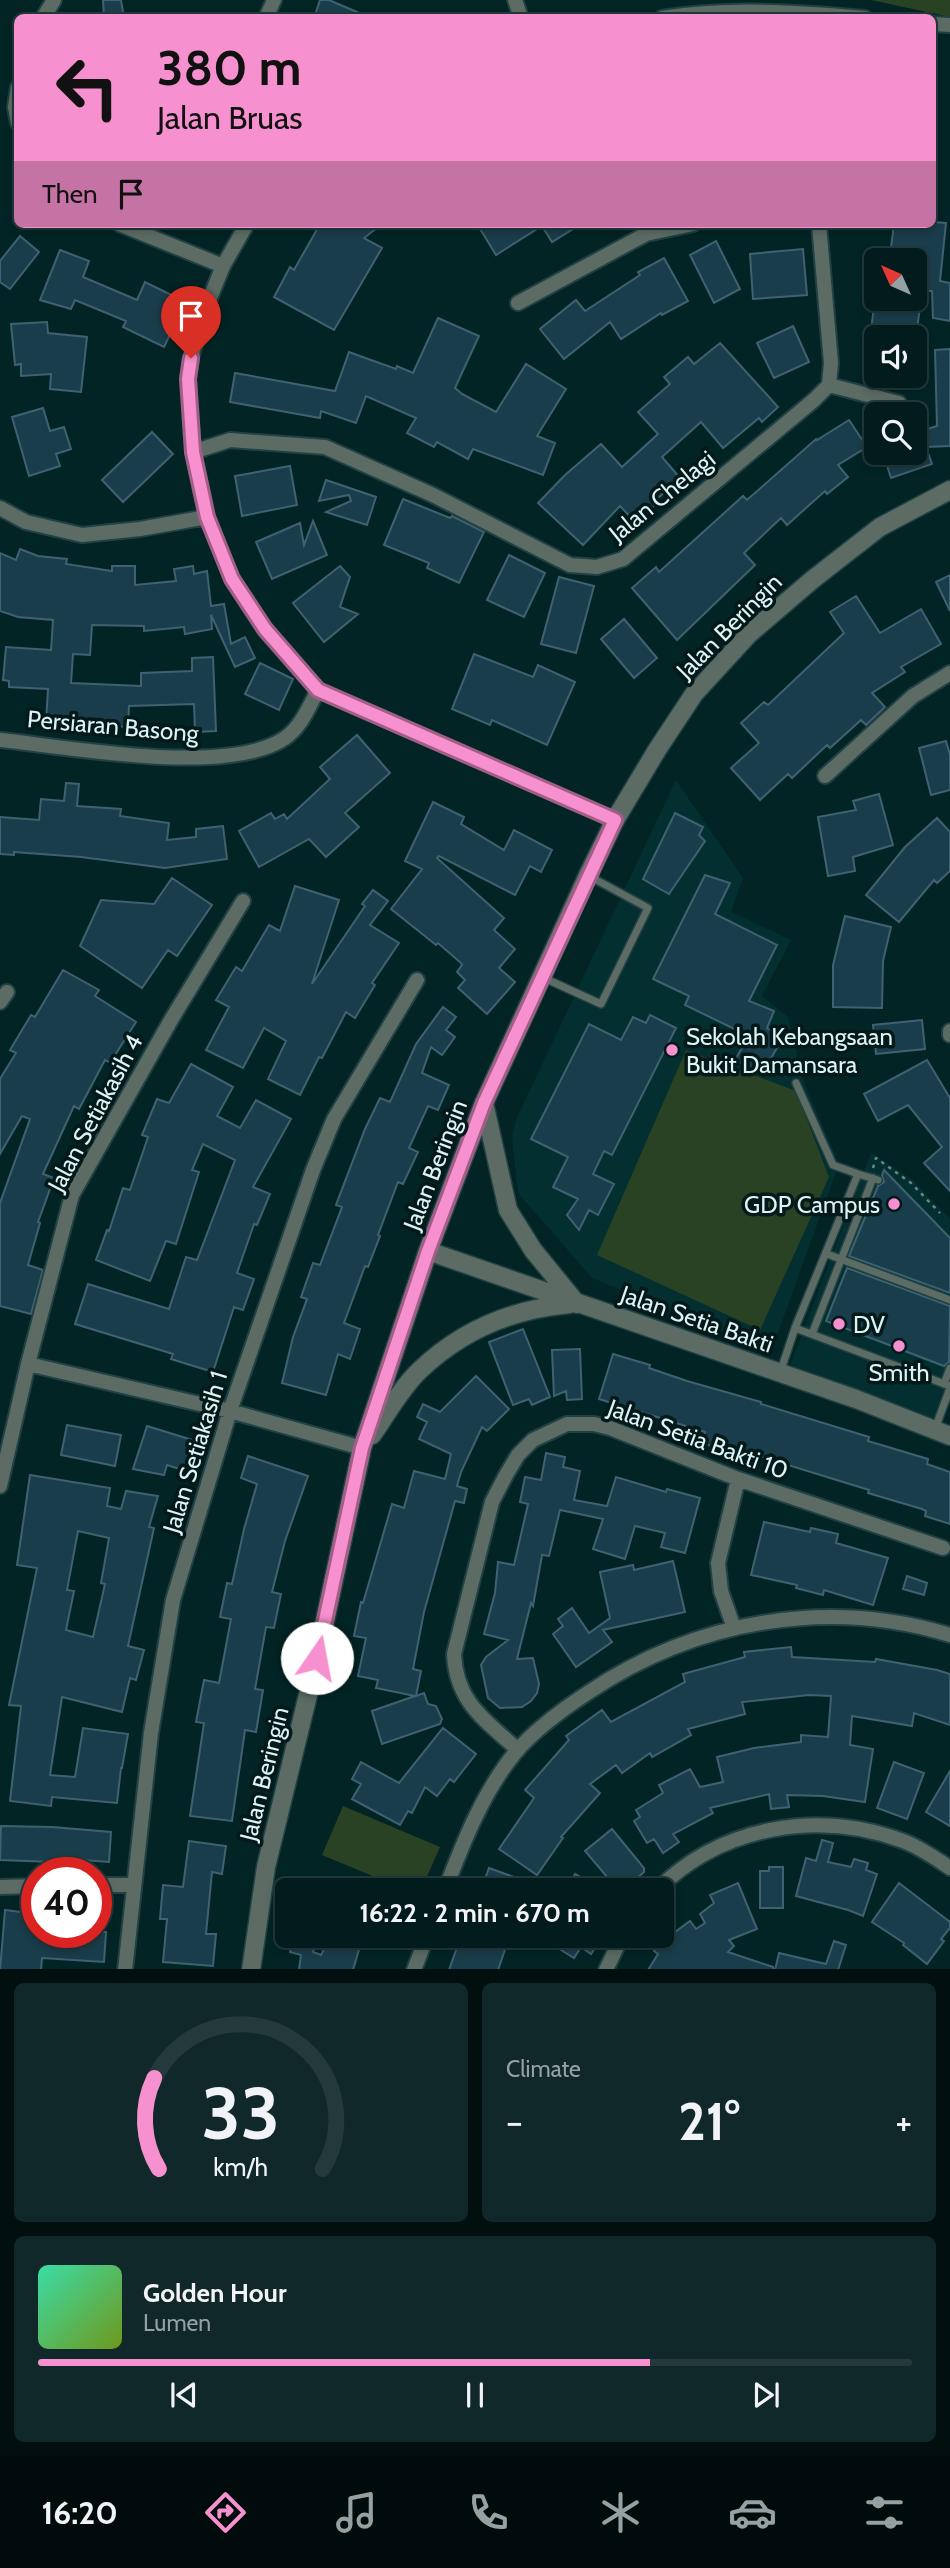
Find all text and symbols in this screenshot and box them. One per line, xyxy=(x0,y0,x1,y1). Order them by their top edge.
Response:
text: 380 m xyxy=(157,38,301,97)
icon: left xyxy=(42,42,133,133)
text: Jalan Bruas xyxy=(157,98,303,137)
icon: arrive xyxy=(112,175,150,213)
text: Then xyxy=(42,178,98,210)
north arrow xyxy=(864,248,928,312)
map controls xyxy=(864,248,927,465)
pin xyxy=(161,286,221,358)
icon: arrive xyxy=(172,297,210,335)
button: sound xyxy=(864,325,927,388)
button: search xyxy=(864,402,927,465)
street label: Jalan Chelagi xyxy=(602,444,721,548)
street label: Jalan Beringin xyxy=(670,567,788,685)
street label: Persiaran Basong xyxy=(26,704,201,748)
place label: Sekolah Kebangsaan Bukit Damansara xyxy=(686,1022,893,1079)
street label: Jalan Setiakasih 4 xyxy=(41,1029,149,1197)
marker: Sekolah Kebangsaan Bukit Damansara xyxy=(664,1042,680,1058)
street label: Jalan Beringin xyxy=(397,1096,473,1235)
place label: GDP Campus xyxy=(744,1190,880,1219)
marker: GDP Campus xyxy=(886,1196,902,1212)
street label: Jalan Setia Bakti xyxy=(616,1279,777,1359)
place label: DV xyxy=(853,1310,885,1339)
marker: DV xyxy=(831,1316,847,1332)
marker: Smith xyxy=(891,1338,907,1354)
place label: Smith xyxy=(868,1358,930,1387)
street label: Jalan Setiakasih 1 xyxy=(156,1368,233,1537)
street label: Jalan Setia Bakti 10 xyxy=(603,1393,792,1485)
position arrow xyxy=(280,1621,354,1695)
street label: Jalan Beringin xyxy=(233,1704,295,1845)
speed limit sign: 40 xyxy=(21,1857,112,1948)
text: 16:22 · 2 min · 670 m xyxy=(359,1897,590,1929)
text: Climate xyxy=(506,2055,581,2083)
text: 33 xyxy=(202,2069,280,2157)
text: 21° xyxy=(678,2090,740,2153)
text: − xyxy=(506,2098,523,2145)
text: + xyxy=(895,2098,912,2145)
text: km/h xyxy=(214,2151,268,2181)
text: Golden Hour xyxy=(143,2277,286,2309)
text: Lumen xyxy=(143,2309,211,2337)
icon: previous xyxy=(165,2376,203,2414)
icon: pause xyxy=(456,2376,494,2414)
icon: next xyxy=(747,2376,785,2414)
icon: directions xyxy=(201,2488,250,2537)
icon: music xyxy=(332,2488,381,2537)
icon: phone xyxy=(464,2488,513,2537)
icon: climate xyxy=(596,2488,645,2537)
icon: car xyxy=(728,2488,777,2537)
icon: filters xyxy=(860,2488,909,2537)
text: 16:20 xyxy=(41,2493,118,2532)

